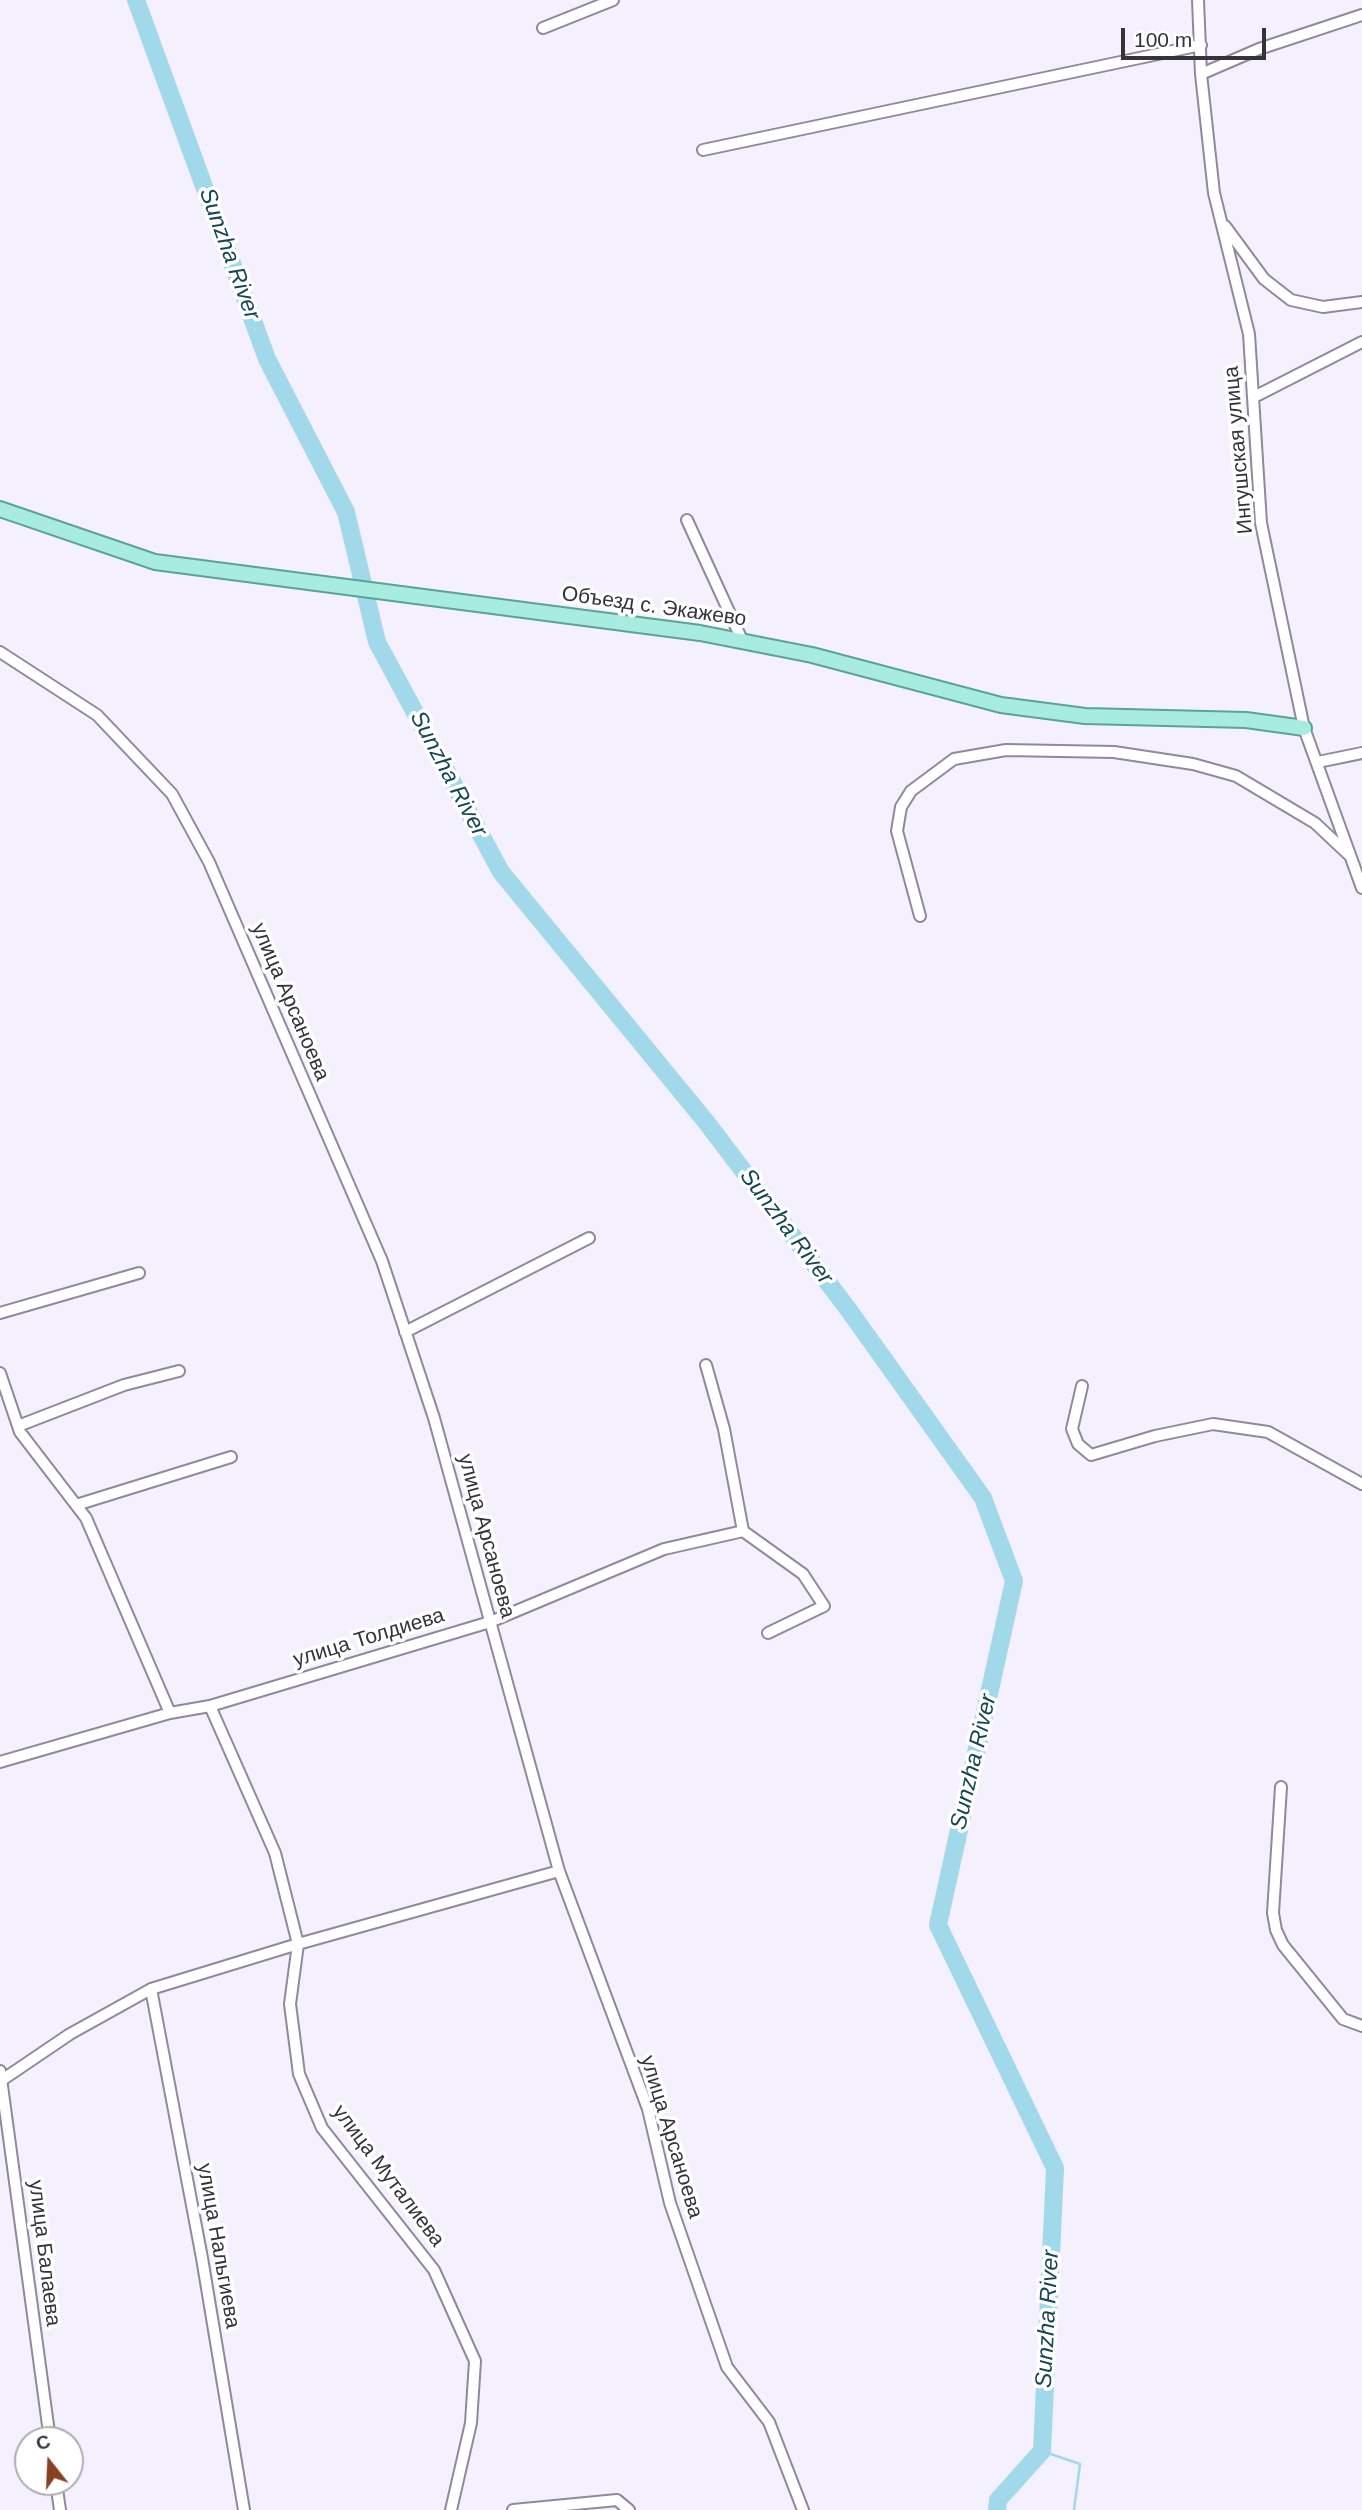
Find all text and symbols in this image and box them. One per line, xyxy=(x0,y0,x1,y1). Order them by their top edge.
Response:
scale bar xyxy=(1124,14,1269,58)
text: 100 m xyxy=(1134,28,1192,51)
water label: Sunzha River xyxy=(192,184,266,324)
street label: Ингушская улица xyxy=(1219,365,1259,535)
street label: Объезд с. Экажево xyxy=(560,582,748,632)
water label: Sunzha River xyxy=(403,707,493,841)
street label: улица Арсаноева xyxy=(245,919,335,1085)
water label: Sunzha River xyxy=(733,1164,839,1290)
street label: улица Арсаноева xyxy=(452,1451,520,1621)
street label: улица Толдиева xyxy=(290,1603,448,1673)
water label: Sunzha River xyxy=(945,1692,1003,1832)
street label: улица Арсаноева xyxy=(634,2053,708,2221)
street label: улица Муталиева xyxy=(326,2100,450,2252)
street label: улица Нальгиева xyxy=(191,2161,245,2331)
street label: улица Балаева xyxy=(23,2178,65,2328)
water label: Sunzha River xyxy=(1031,2249,1065,2389)
north arrow xyxy=(14,2426,84,2496)
text: С xyxy=(33,2430,53,2455)

